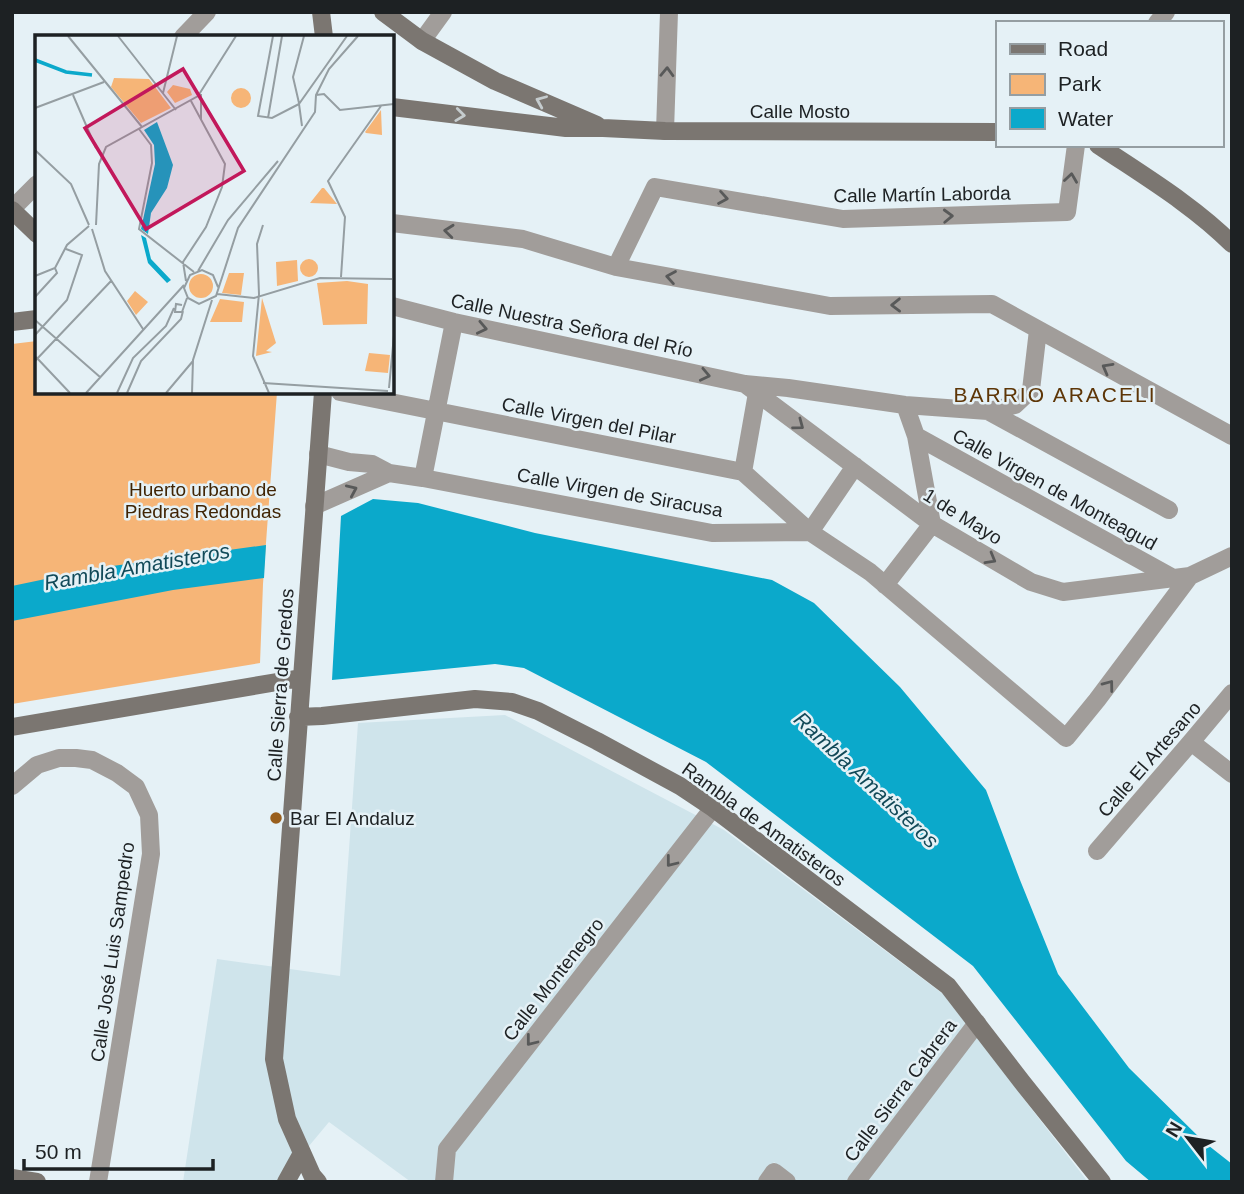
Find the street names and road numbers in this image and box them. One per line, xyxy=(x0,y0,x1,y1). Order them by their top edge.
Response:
street label: Calle Mosto xyxy=(750,101,850,122)
street label: Calle Martín Laborda xyxy=(833,182,1011,207)
street label: Calle Nuestra Señora del Río xyxy=(449,290,695,361)
street label: Calle Virgen del Pilar xyxy=(500,393,678,448)
street label: Calle Virgen de Monteagud xyxy=(949,425,1160,554)
street label: Calle Virgen de Siracusa xyxy=(515,464,725,521)
street label: 1 de Mayo xyxy=(920,484,1006,549)
street label: Calle Sierra de Gredos xyxy=(263,588,298,782)
street label: Calle El Artesano xyxy=(1094,697,1205,821)
street label: Rambla de Amatisteros xyxy=(678,758,849,891)
street label: Calle José Luis Sampedro xyxy=(87,841,138,1063)
street label: Calle Montenegro xyxy=(499,914,608,1045)
street label: Calle Sierra Cabrera xyxy=(840,1014,961,1166)

